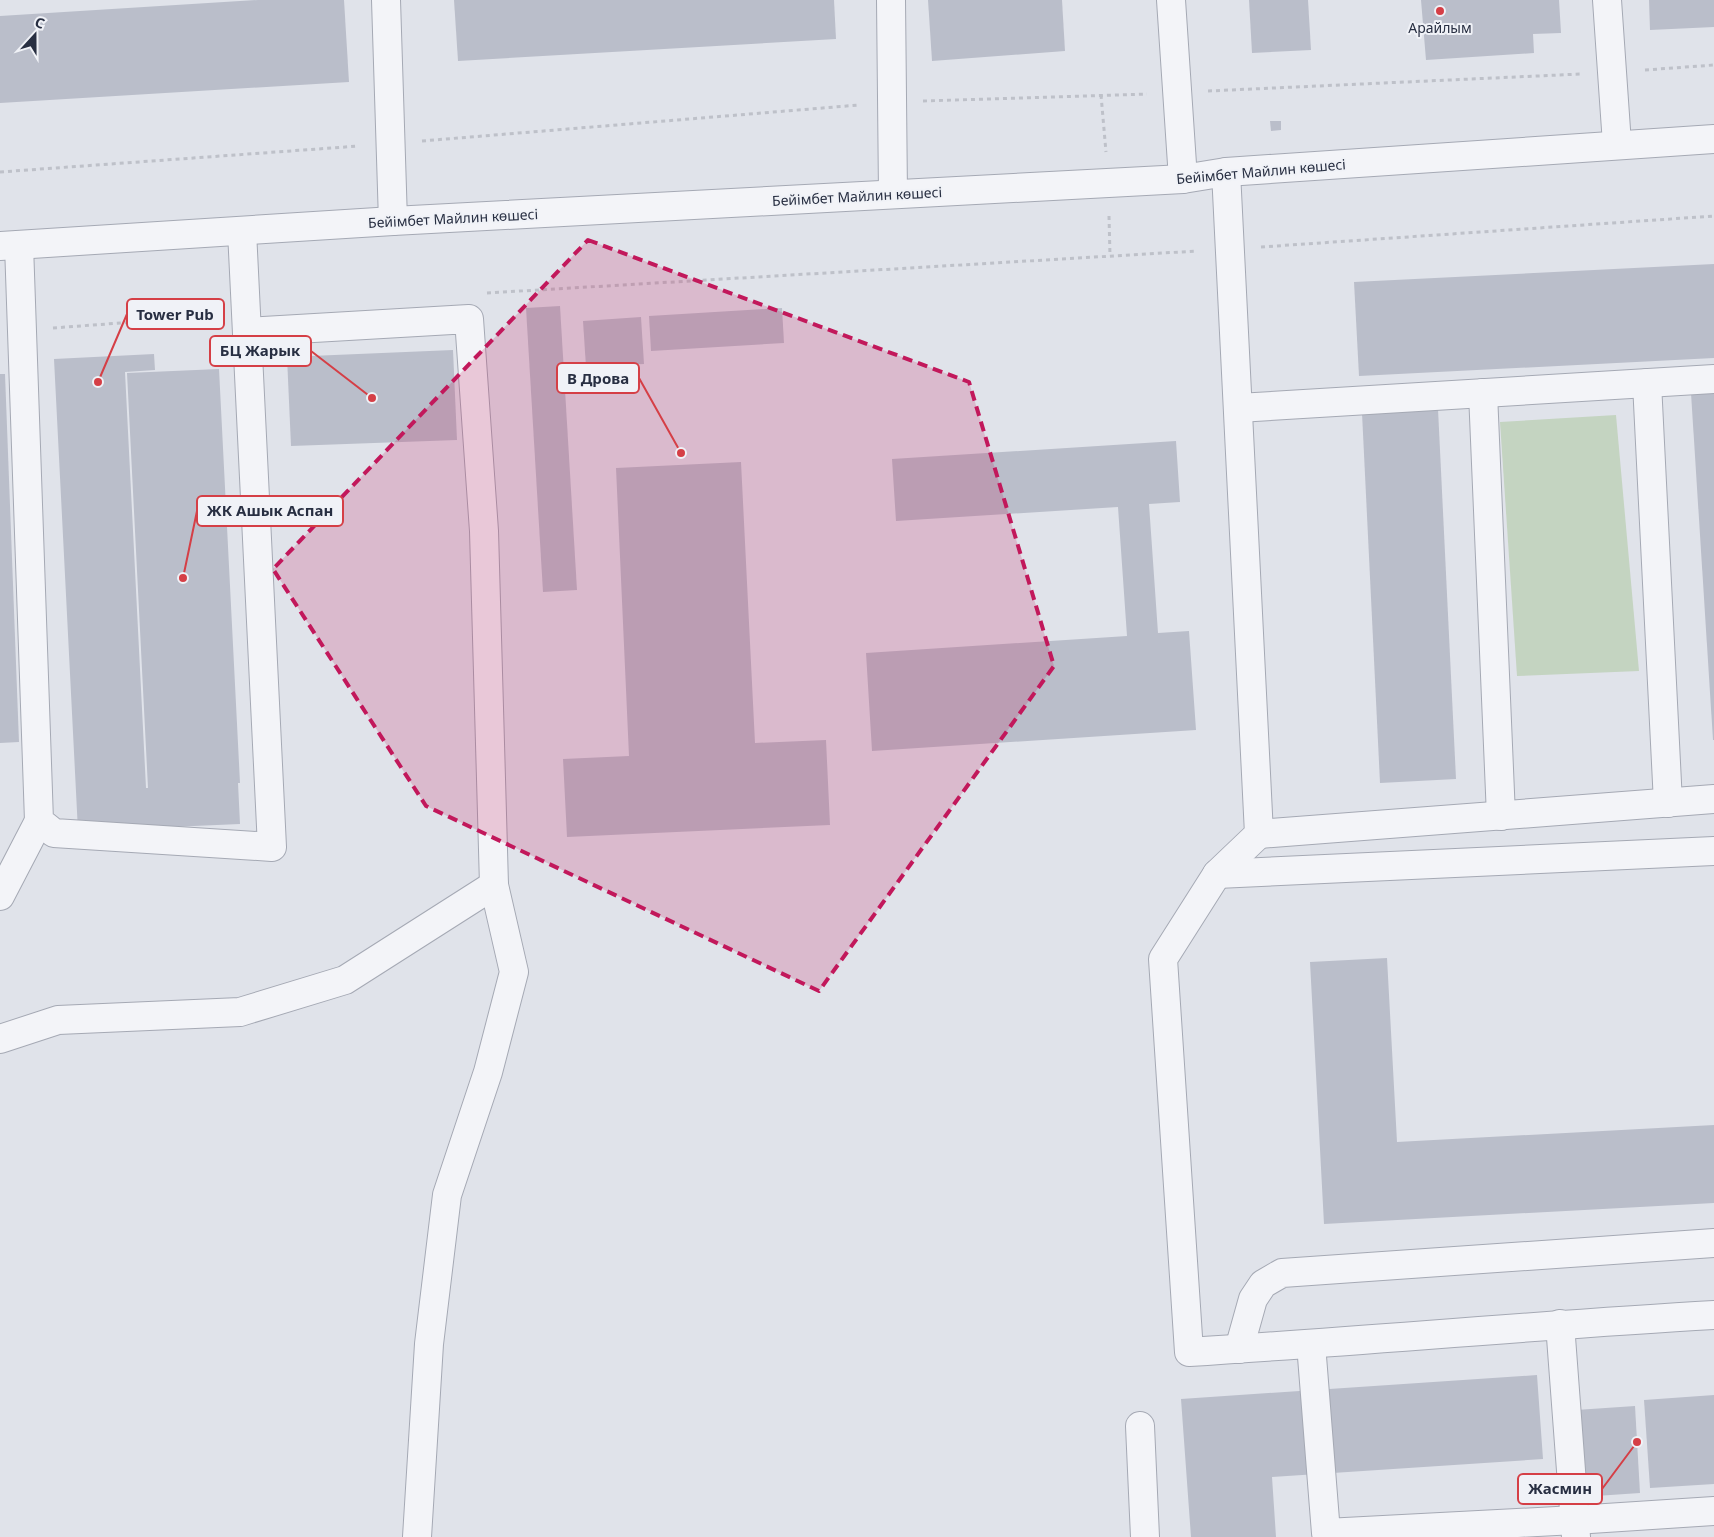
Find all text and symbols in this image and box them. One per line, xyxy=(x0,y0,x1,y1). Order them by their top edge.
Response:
marker: Арайлым xyxy=(1434,5,1446,17)
north arrow xyxy=(10,10,60,60)
text: С xyxy=(32,12,47,33)
place label: Арайлым xyxy=(1408,18,1472,37)
street label: Бейімбет Майлин көшесі xyxy=(1175,154,1347,188)
street label: Бейімбет Майлин көшесі xyxy=(772,182,942,210)
street label: Бейімбет Майлин көшесі xyxy=(368,204,538,232)
callout: Tower Pub xyxy=(127,299,224,329)
text: Tower Pub xyxy=(136,304,214,324)
callout: БЦ Жарык xyxy=(210,336,311,366)
text: БЦ Жарык xyxy=(220,340,301,360)
callout: В Дрова xyxy=(557,363,639,393)
text: В Дрова xyxy=(567,368,629,388)
callout: ЖК Ашык Аспан xyxy=(197,496,343,526)
text: ЖК Ашык Аспан xyxy=(207,500,333,520)
callout: Жасмин xyxy=(1518,1474,1602,1504)
text: Жасмин xyxy=(1528,1478,1592,1498)

